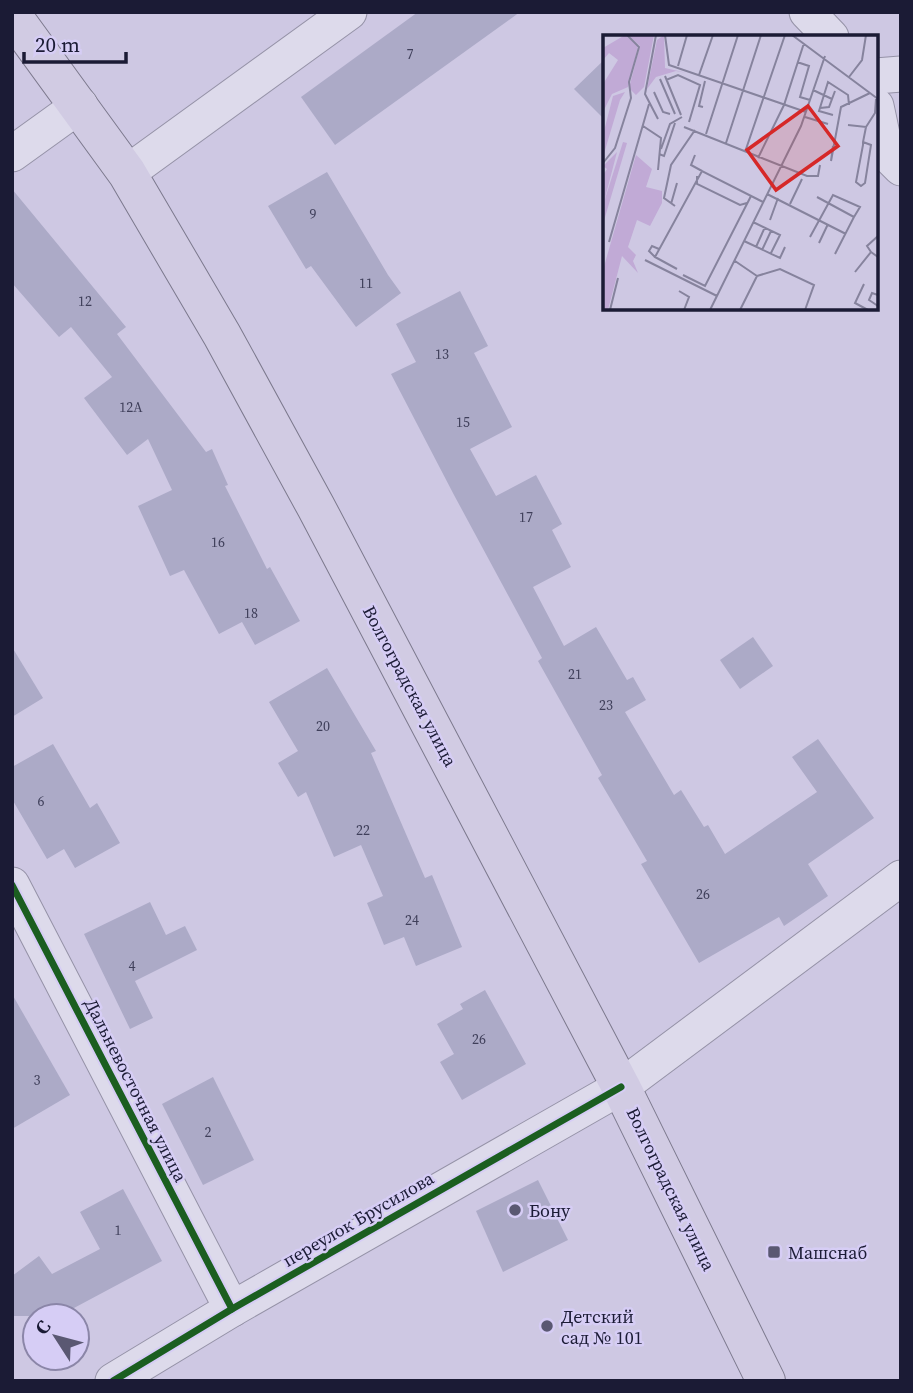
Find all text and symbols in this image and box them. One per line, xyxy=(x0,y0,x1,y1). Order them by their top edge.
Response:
scale bar xyxy=(24,21,126,65)
text: 20 m xyxy=(35,30,80,59)
inset map xyxy=(603,35,878,310)
house number: 7 xyxy=(407,44,414,64)
house number: 9 xyxy=(310,204,317,224)
house number: 11 xyxy=(359,273,373,293)
house number: 12 xyxy=(78,291,92,311)
house number: 13 xyxy=(435,344,449,364)
house number: 12А xyxy=(119,397,143,417)
house number: 15 xyxy=(456,412,470,432)
house number: 17 xyxy=(519,507,533,527)
house number: 16 xyxy=(211,532,225,552)
street label: Волгоградская улица xyxy=(357,601,463,772)
house number: 18 xyxy=(244,603,258,623)
house number: 21 xyxy=(568,664,582,684)
house number: 23 xyxy=(599,695,613,715)
house number: 20 xyxy=(316,716,330,736)
house number: 6 xyxy=(38,791,45,811)
house number: 22 xyxy=(356,820,370,840)
house number: 26 xyxy=(696,884,710,904)
house number: 24 xyxy=(405,910,419,930)
house number: 4 xyxy=(129,956,136,976)
street label: Дальневосточная улица xyxy=(79,994,194,1187)
house number: 26 xyxy=(472,1029,486,1049)
house number: 3 xyxy=(34,1070,41,1090)
street label: Волгоградская улица xyxy=(621,1103,722,1276)
house number: 2 xyxy=(205,1122,212,1142)
street label: переулок Брусилова xyxy=(278,1165,439,1273)
place label: Бону xyxy=(529,1198,571,1223)
marker: Бону xyxy=(507,1202,523,1218)
house number: 1 xyxy=(115,1220,122,1240)
place label: Машснаб xyxy=(788,1240,867,1265)
marker: Машснаб xyxy=(766,1244,782,1260)
north arrow xyxy=(21,1302,91,1372)
place label: Детский сад № 101 xyxy=(561,1304,643,1350)
text: С xyxy=(28,1314,56,1339)
marker: Детский сад № 101 xyxy=(539,1318,555,1334)

